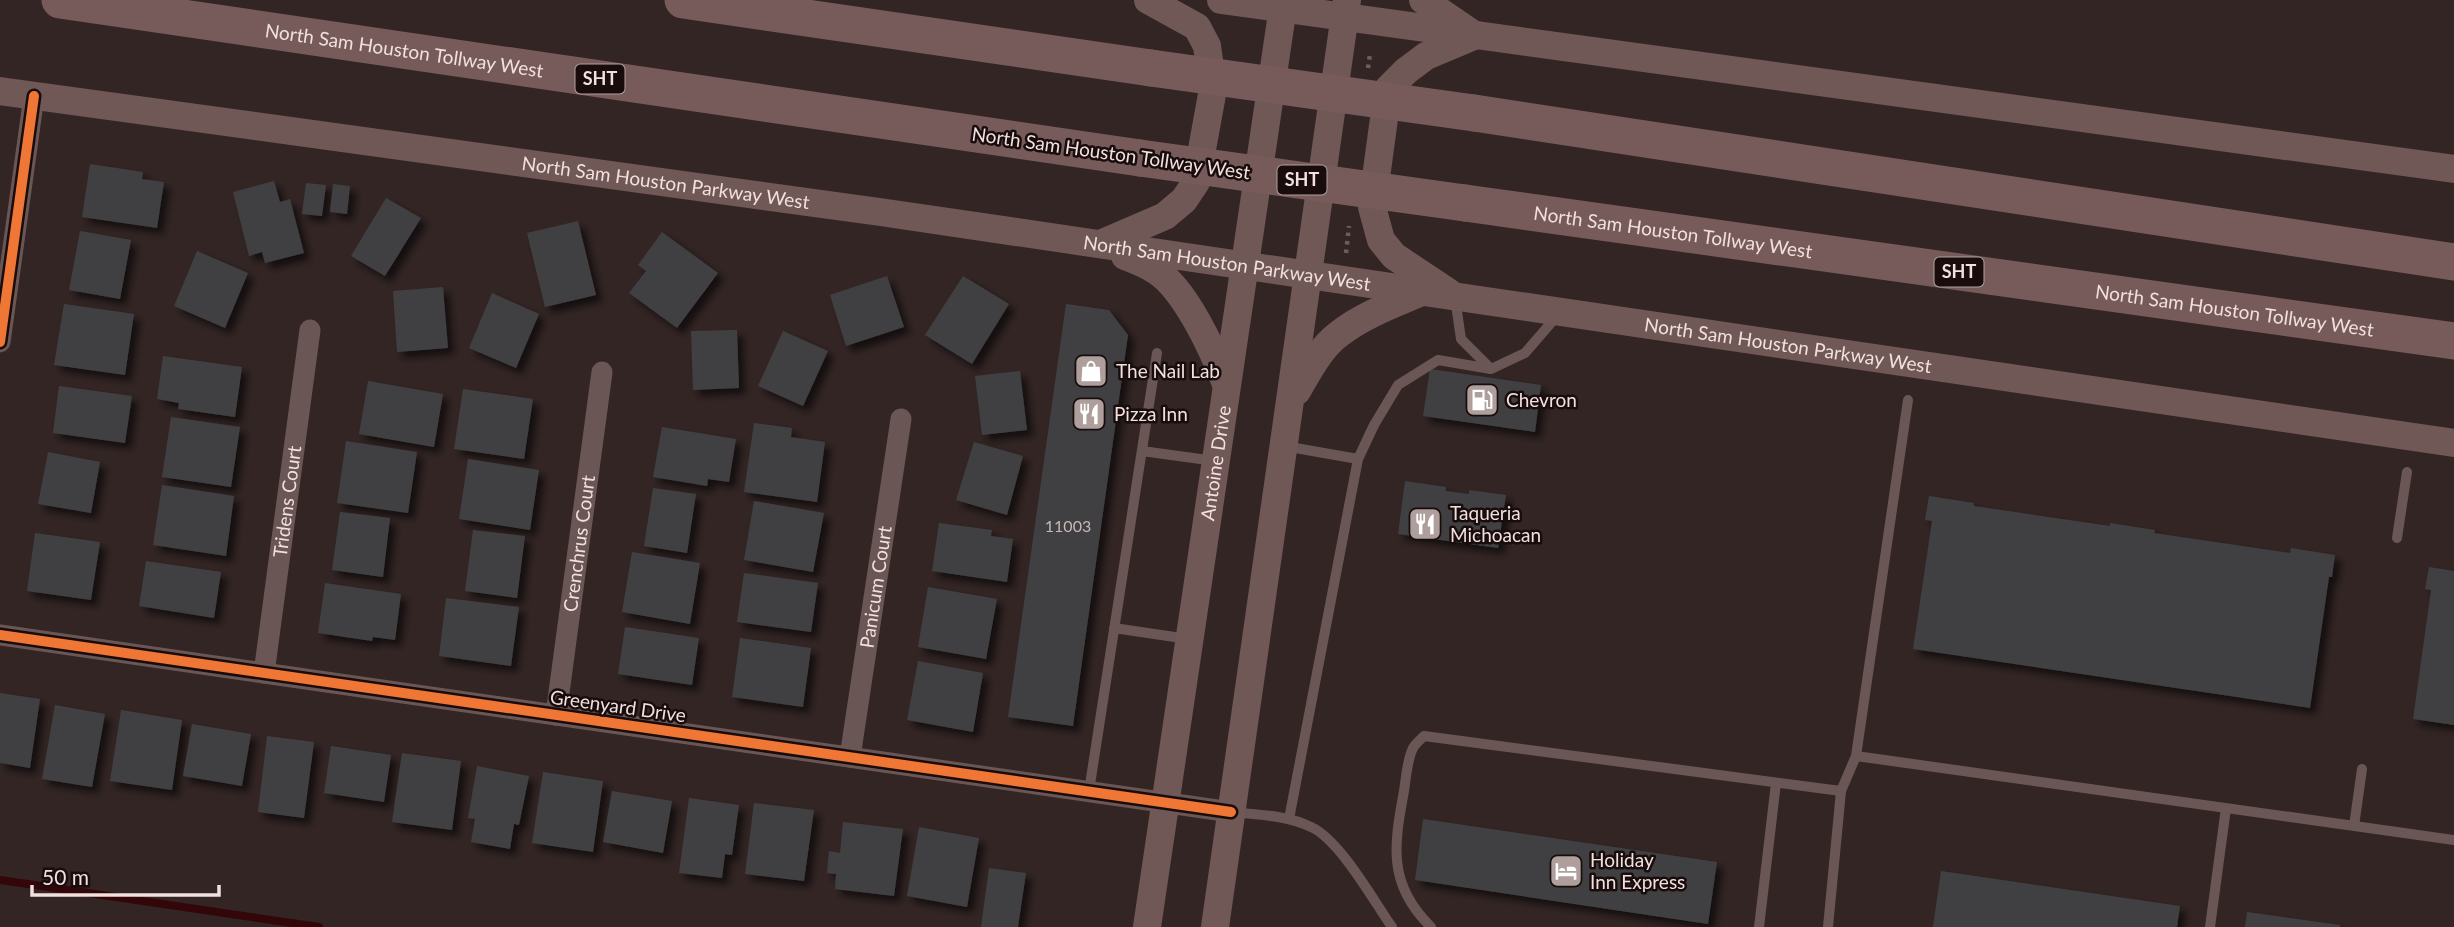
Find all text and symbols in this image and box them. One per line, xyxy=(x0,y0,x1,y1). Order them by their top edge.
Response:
street label: North Sam Houston Tollway West xyxy=(264,18,545,82)
road number: SHT xyxy=(576,64,624,94)
street label: North Sam Houston Tollway West xyxy=(970,122,1252,183)
street label: North Sam Houston Parkway West xyxy=(521,151,811,213)
road number: SHT xyxy=(1278,166,1326,195)
street label: North Sam Houston Tollway West xyxy=(1532,201,1814,262)
street label: North Sam Houston Parkway West xyxy=(1082,230,1372,295)
road number: SHT xyxy=(1934,258,1983,286)
street label: North Sam Houston Tollway West xyxy=(2094,279,2376,341)
street label: North Sam Houston Parkway West xyxy=(1643,312,1933,377)
shop icon: The Nail Lab xyxy=(1072,352,1110,390)
place label: The Nail Lab xyxy=(1116,359,1220,382)
fuel station icon: Chevron xyxy=(1463,381,1501,419)
place label: Chevron xyxy=(1506,388,1577,411)
restaurant icon: Pizza Inn xyxy=(1070,395,1108,433)
place label: Pizza Inn xyxy=(1114,402,1188,425)
street label: Antoine Drive xyxy=(1195,404,1235,522)
street label: Tridens Court xyxy=(268,444,305,559)
street label: Crenchrus Court xyxy=(558,473,599,613)
place label: Taqueria Michoacan xyxy=(1450,501,1541,546)
restaurant icon: Taqueria Michoacan xyxy=(1406,505,1444,543)
house number: 11003 xyxy=(1045,516,1091,535)
street label: Panicum Court xyxy=(855,524,896,650)
street label: Greenyard Drive xyxy=(549,685,688,726)
place label: Holiday Inn Express xyxy=(1590,848,1685,893)
hotel icon: Holiday Inn Express xyxy=(1547,852,1585,890)
scale bar xyxy=(32,853,219,897)
text: 50 m xyxy=(42,864,89,889)

